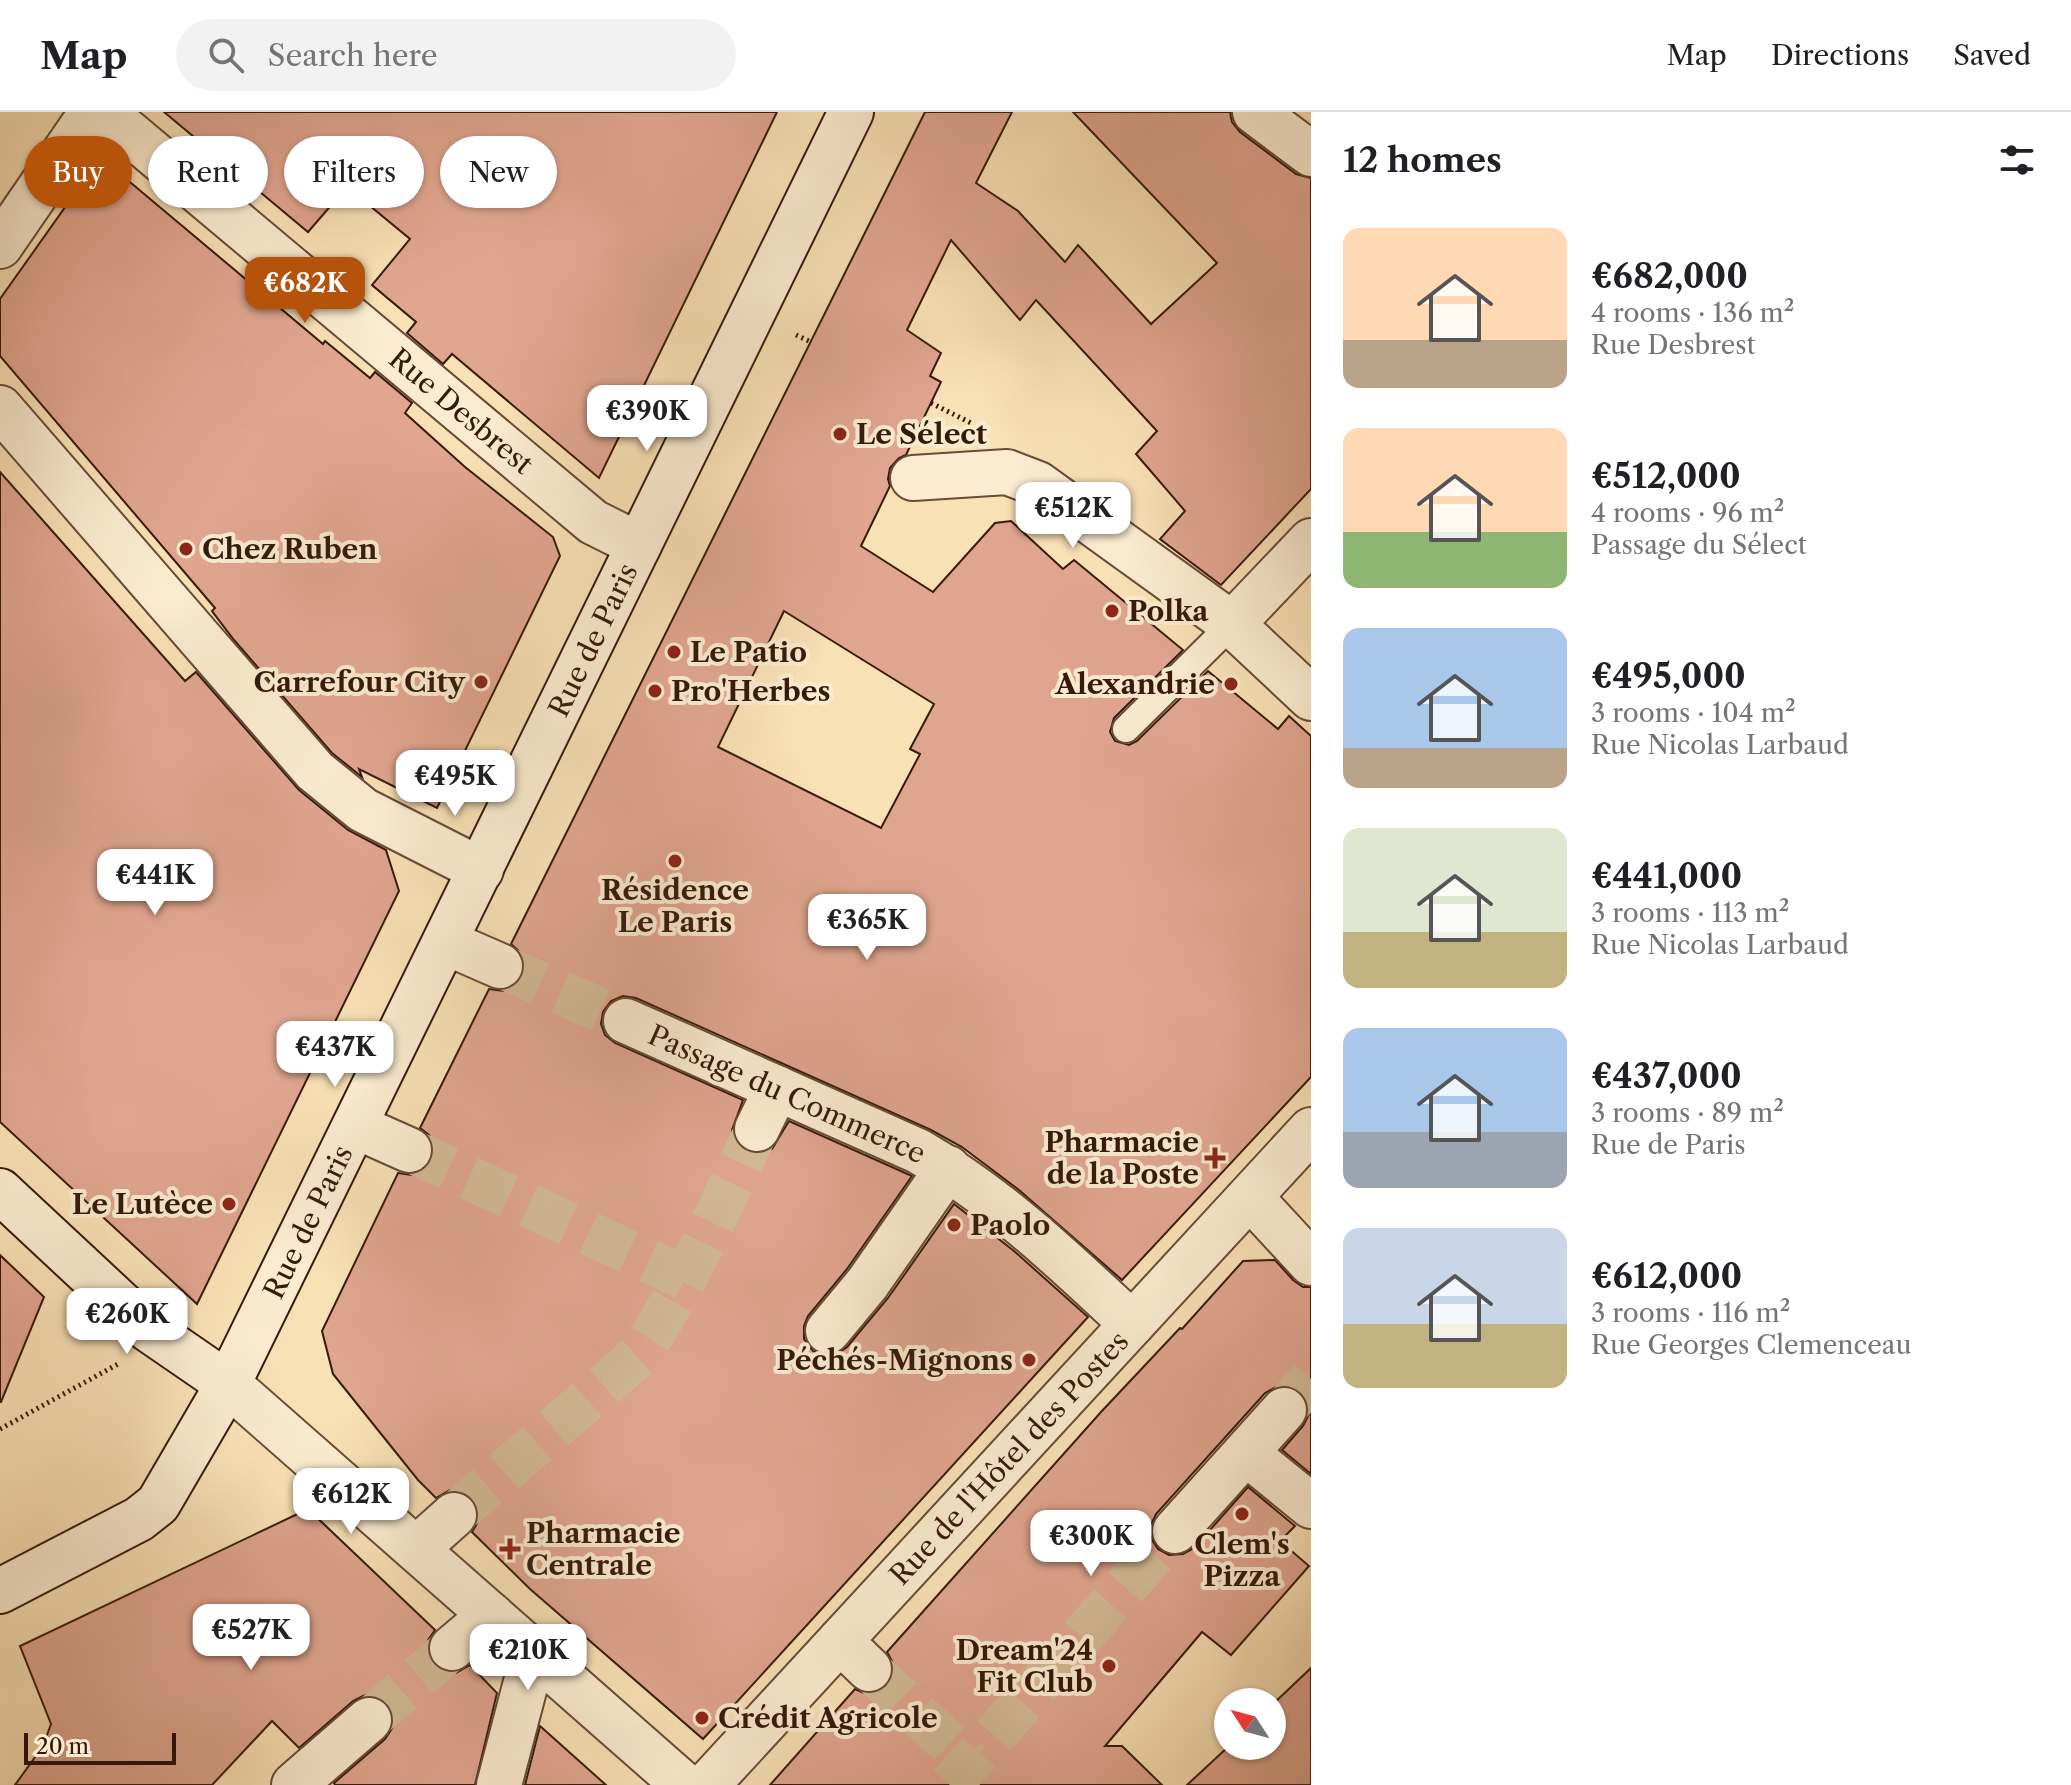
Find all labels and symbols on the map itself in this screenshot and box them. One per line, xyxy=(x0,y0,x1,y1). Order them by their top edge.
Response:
pin: €682K xyxy=(249,257,361,325)
street label: Rue Desbrest xyxy=(382,341,540,481)
pin: €390K xyxy=(591,385,703,453)
place label: Le Sélect xyxy=(856,417,988,451)
marker: Le Sélect xyxy=(831,425,849,443)
pin: €512K xyxy=(1017,482,1129,550)
place label: Chez Ruben xyxy=(202,532,378,566)
marker: Chez Ruben xyxy=(177,540,195,558)
street label: Rue de Paris xyxy=(541,558,645,722)
place label: Polka xyxy=(1128,594,1209,628)
marker: Polka xyxy=(1103,602,1121,620)
place label: Le Patio xyxy=(690,635,807,669)
marker: Le Patio xyxy=(665,643,683,661)
place label: Carrefour City xyxy=(253,665,466,699)
place label: Alexandrie xyxy=(1054,667,1215,701)
marker: Carrefour City xyxy=(472,673,490,691)
place label: Pro'Herbes xyxy=(671,674,830,708)
marker: Alexandrie xyxy=(1222,675,1240,693)
marker: Pro'Herbes xyxy=(646,682,664,700)
pin: €495K xyxy=(399,750,511,818)
pin: €441K xyxy=(99,849,211,917)
marker: Résidence Le Paris xyxy=(666,852,684,870)
place label: Résidence Le Paris xyxy=(601,873,749,939)
pin: €365K xyxy=(811,894,923,962)
street label: Passage du Commerce xyxy=(643,1017,931,1171)
pin: €437K xyxy=(279,1021,391,1089)
place label: Pharmacie de la Poste xyxy=(1044,1125,1199,1191)
street label: Rue de Paris xyxy=(256,1140,360,1304)
marker: Pharmacie de la Poste xyxy=(1206,1149,1224,1167)
place label: Le Lutèce xyxy=(72,1187,213,1221)
marker: Le Lutèce xyxy=(220,1195,238,1213)
place label: Paolo xyxy=(970,1208,1050,1242)
marker: Paolo xyxy=(945,1216,963,1234)
pin: €260K xyxy=(71,1288,183,1356)
street label: Rue de l'Hôtel des Postes xyxy=(883,1324,1135,1592)
place label: Péchés-Mignons xyxy=(776,1343,1013,1377)
marker: Péchés-Mignons xyxy=(1020,1351,1038,1369)
pin: €612K xyxy=(295,1468,407,1536)
marker: Clem's Pizza xyxy=(1233,1505,1251,1523)
pin: €300K xyxy=(1035,1510,1147,1578)
place label: Pharmacie Centrale xyxy=(526,1516,681,1582)
place label: Clem's Pizza xyxy=(1194,1527,1290,1593)
marker: Pharmacie Centrale xyxy=(501,1540,519,1558)
pin: €527K xyxy=(195,1604,307,1672)
pin: €210K xyxy=(472,1624,584,1692)
place label: Dream'24 Fit Club xyxy=(956,1633,1093,1699)
marker: Dream'24 Fit Club xyxy=(1100,1657,1118,1675)
north arrow xyxy=(1214,1688,1286,1760)
place label: Crédit Agricole xyxy=(718,1701,938,1735)
marker: Crédit Agricole xyxy=(693,1709,711,1727)
scale bar xyxy=(24,1729,176,1765)

